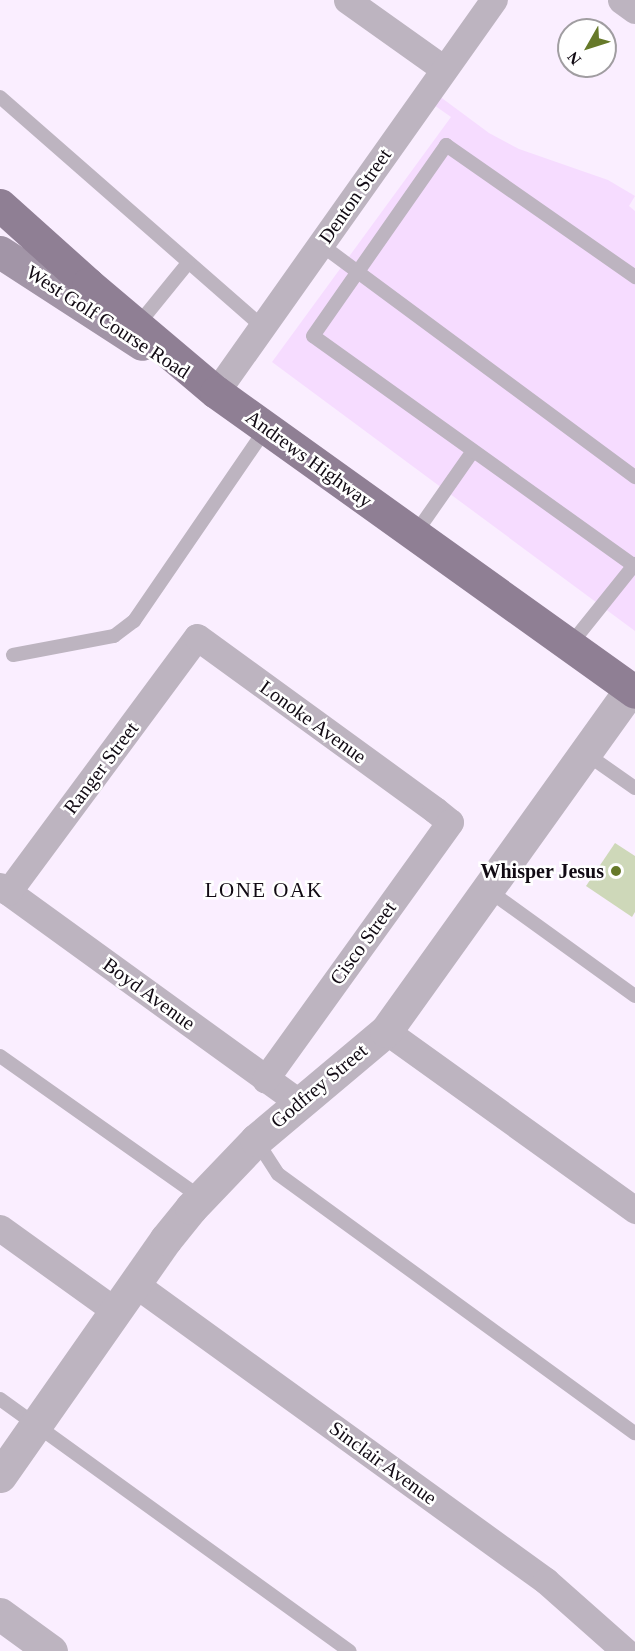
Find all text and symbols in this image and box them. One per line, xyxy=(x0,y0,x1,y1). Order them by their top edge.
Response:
north arrow xyxy=(557,18,617,78)
text: N xyxy=(564,49,584,68)
street label: Denton Street xyxy=(313,144,397,248)
street label: West Golf Course Road xyxy=(22,260,194,384)
street label: Andrews Highway xyxy=(241,405,377,513)
street label: Lonoke Avenue xyxy=(255,675,371,769)
street label: Ranger Street xyxy=(58,717,144,819)
place label: Whisper Jesus xyxy=(480,859,604,883)
marker: Whisper Jesus xyxy=(609,864,623,878)
district label: LONE OAK xyxy=(205,877,323,903)
street label: Cisco Street xyxy=(325,897,401,989)
street label: Boyd Avenue xyxy=(98,952,200,1036)
street label: Godfrey Street xyxy=(266,1039,372,1133)
street label: Sinclair Avenue xyxy=(324,1416,442,1510)

